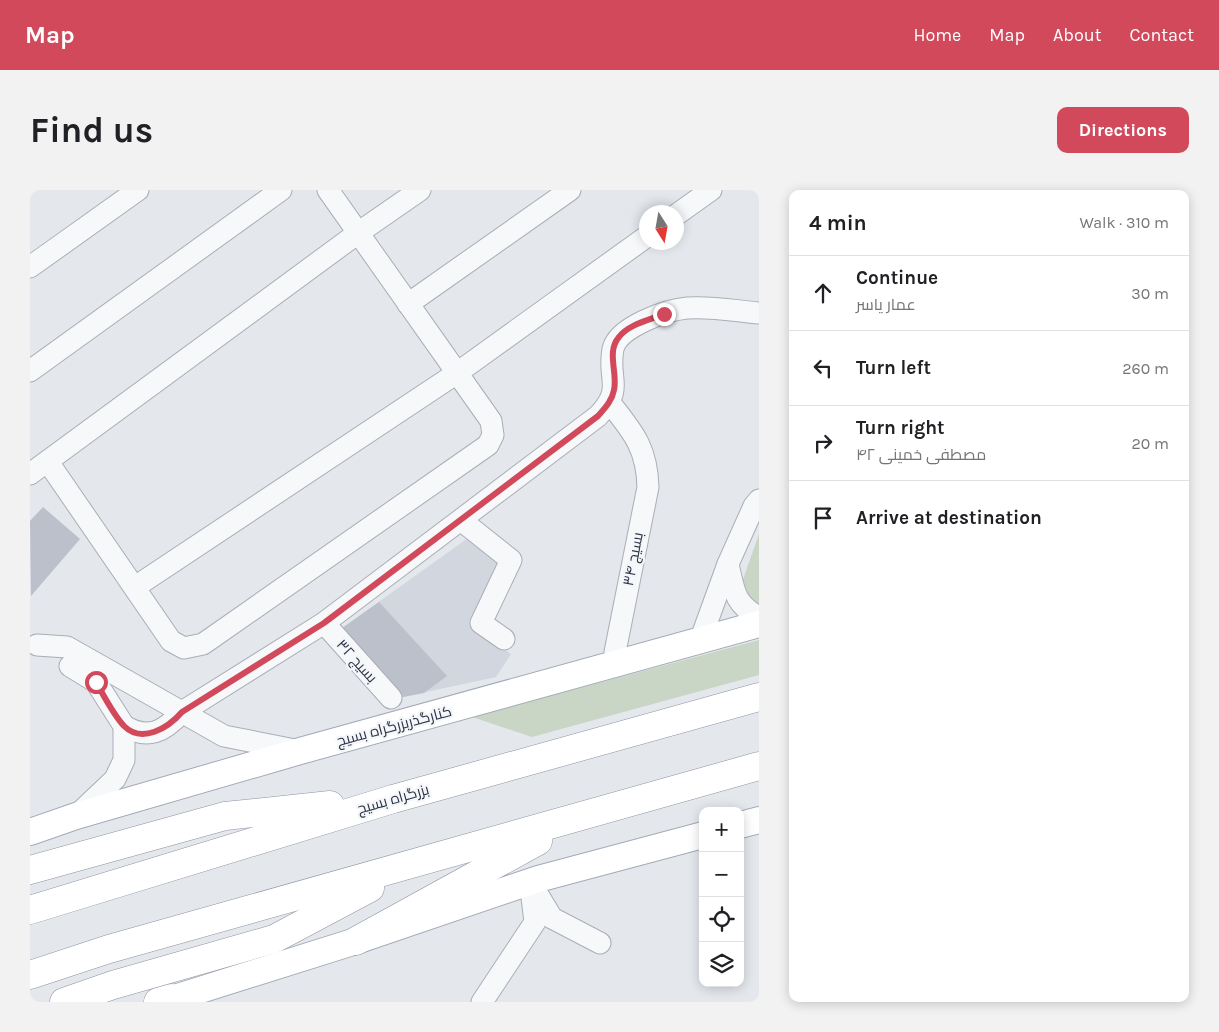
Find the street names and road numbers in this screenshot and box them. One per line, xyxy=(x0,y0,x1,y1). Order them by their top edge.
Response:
street label: بسیج ۳۴ xyxy=(619,531,649,588)
street label: بسیج ۳۲ xyxy=(331,636,381,688)
street label: کنارگذربزرگراه بسیج xyxy=(334,702,454,752)
street label: بزرگراه بسیج xyxy=(355,780,432,820)

